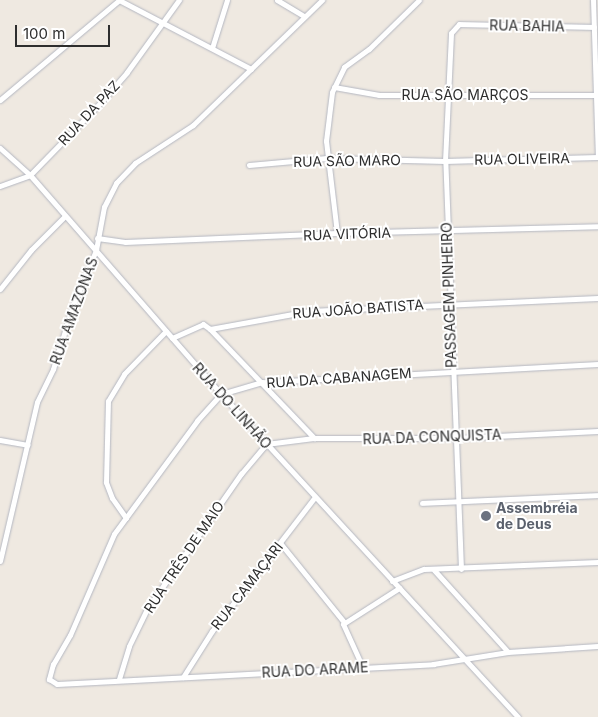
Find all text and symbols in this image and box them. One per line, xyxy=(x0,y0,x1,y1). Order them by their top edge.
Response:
scale bar xyxy=(18,15,112,47)
street label: RUA BAHIA xyxy=(489,17,565,35)
text: 100 m xyxy=(23,24,65,43)
street label: RUA DA PAZ xyxy=(55,77,123,149)
street label: RUA SÃO MARÇOS xyxy=(402,87,528,103)
street label: RUA OLIVEIRA xyxy=(474,150,570,168)
street label: RUA SÃO MARO xyxy=(293,152,401,170)
street label: PASSAGEM PINHEIRO xyxy=(438,222,460,368)
street label: RUA VITÓRIA xyxy=(303,224,391,244)
street label: RUA AMAZONAS xyxy=(47,255,101,367)
street label: RUA JOÃO BATISTA xyxy=(292,296,424,322)
street label: RUA DO LINHÃO xyxy=(189,360,275,452)
street label: RUA DA CABANAGEM xyxy=(266,365,412,391)
street label: RUA DA CONQUISTA xyxy=(362,426,502,448)
street label: RUA TRÊS DE MAIO xyxy=(140,498,228,616)
place label: Assembréia de Deus xyxy=(496,500,578,532)
marker: Assembréia de Deus xyxy=(480,510,492,522)
street label: RUA CAMAÇARI xyxy=(208,539,286,633)
street label: RUA DO ARAME xyxy=(261,659,369,681)

